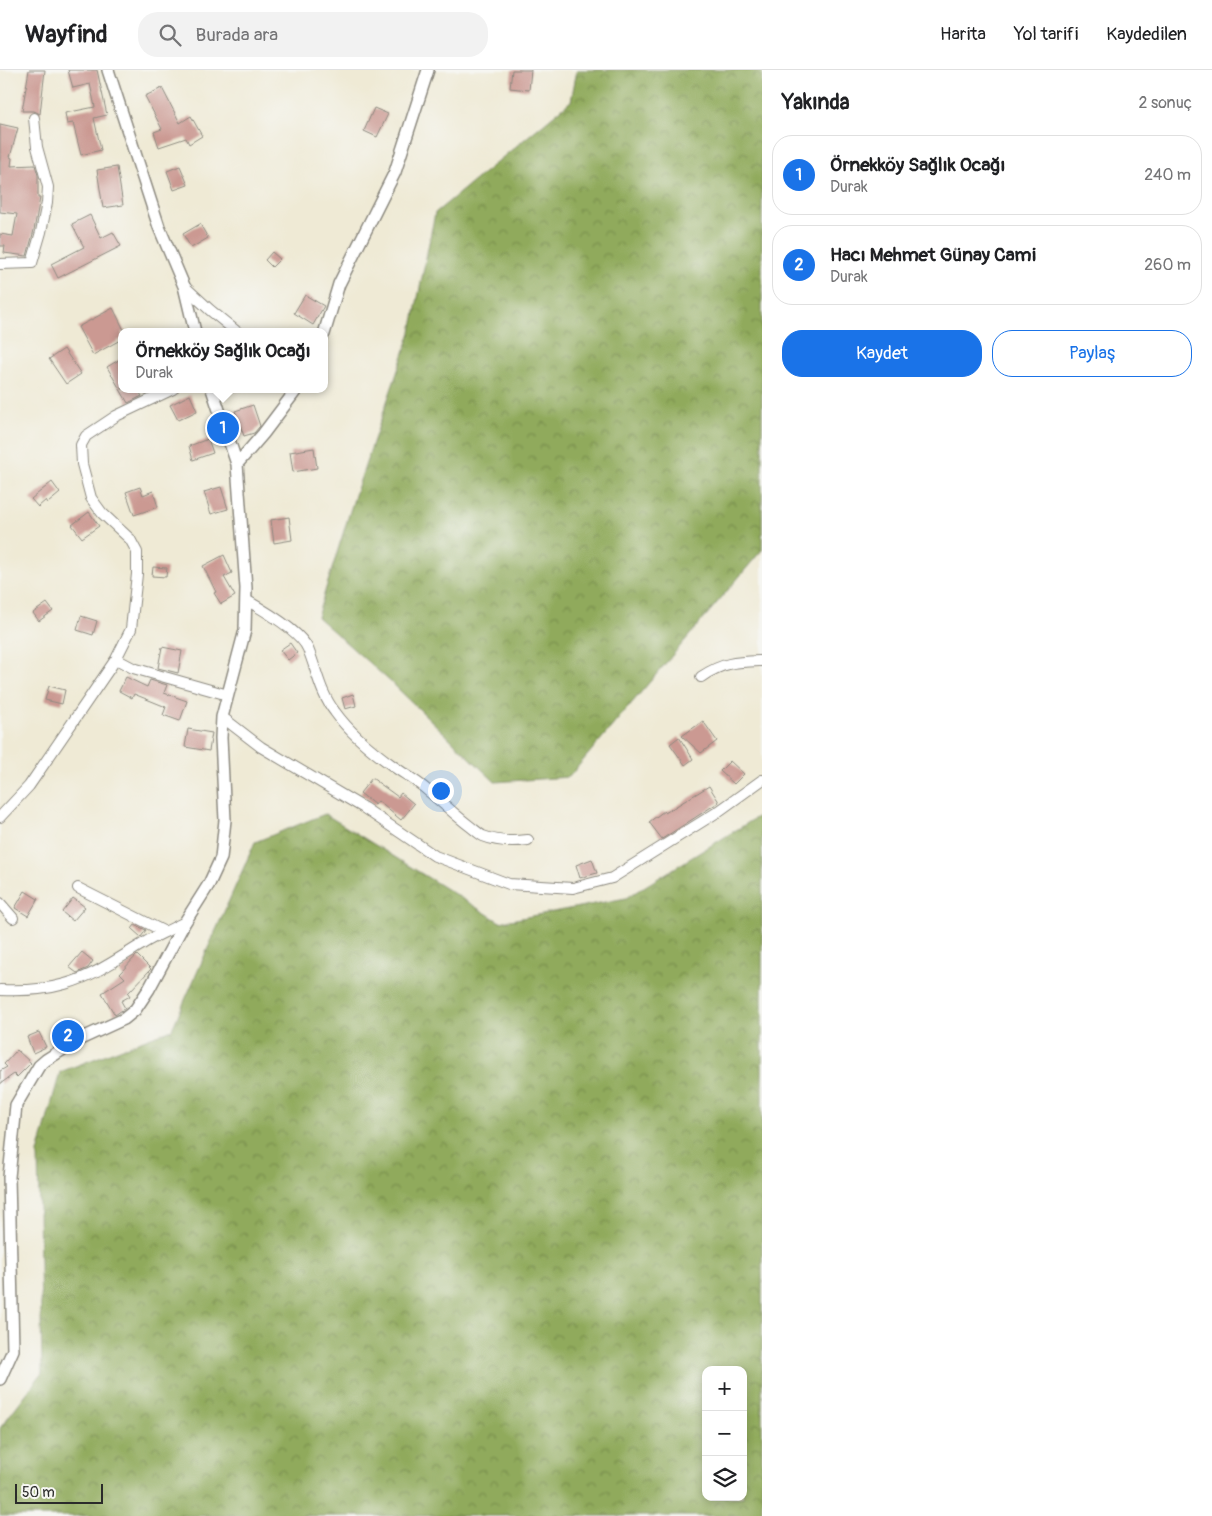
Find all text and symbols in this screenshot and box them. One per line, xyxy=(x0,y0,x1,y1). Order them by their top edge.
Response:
search box xyxy=(138,12,488,57)
text: Wayfind xyxy=(25,20,108,49)
icon: search xyxy=(156,21,184,49)
text: Burada ara xyxy=(196,23,278,47)
text: Harita xyxy=(940,23,986,46)
text: Yol tarifi xyxy=(1014,23,1078,46)
text: Kaydedilen xyxy=(1106,23,1187,46)
text: Yakında xyxy=(782,89,849,116)
text: 2 sonuç xyxy=(1139,93,1192,113)
text: Örnekköy Sağlık Ocağı xyxy=(830,153,1005,177)
text: 1 xyxy=(796,165,802,185)
text: 240 m xyxy=(1144,165,1191,185)
text: Durak xyxy=(830,177,868,197)
text: Hacı Mehmet Günay Cami xyxy=(830,243,1036,267)
text: 2 xyxy=(795,255,803,275)
text: 260 m xyxy=(1144,255,1191,275)
text: Durak xyxy=(830,267,868,287)
popup xyxy=(118,328,328,393)
button: Kaydet xyxy=(782,330,982,377)
button: Paylaş xyxy=(992,330,1192,377)
text: Örnekköy Sağlık Ocağı xyxy=(135,339,311,363)
text: Durak xyxy=(135,363,173,383)
pin: 1 xyxy=(207,409,239,447)
your location xyxy=(428,778,454,804)
pin: 2 xyxy=(52,1017,84,1055)
map controls xyxy=(702,1366,747,1501)
button: + xyxy=(702,1366,747,1411)
button: − xyxy=(702,1411,747,1456)
button: layers xyxy=(702,1456,747,1501)
scale bar xyxy=(15,1481,102,1504)
text: 50 m xyxy=(22,1484,55,1501)

